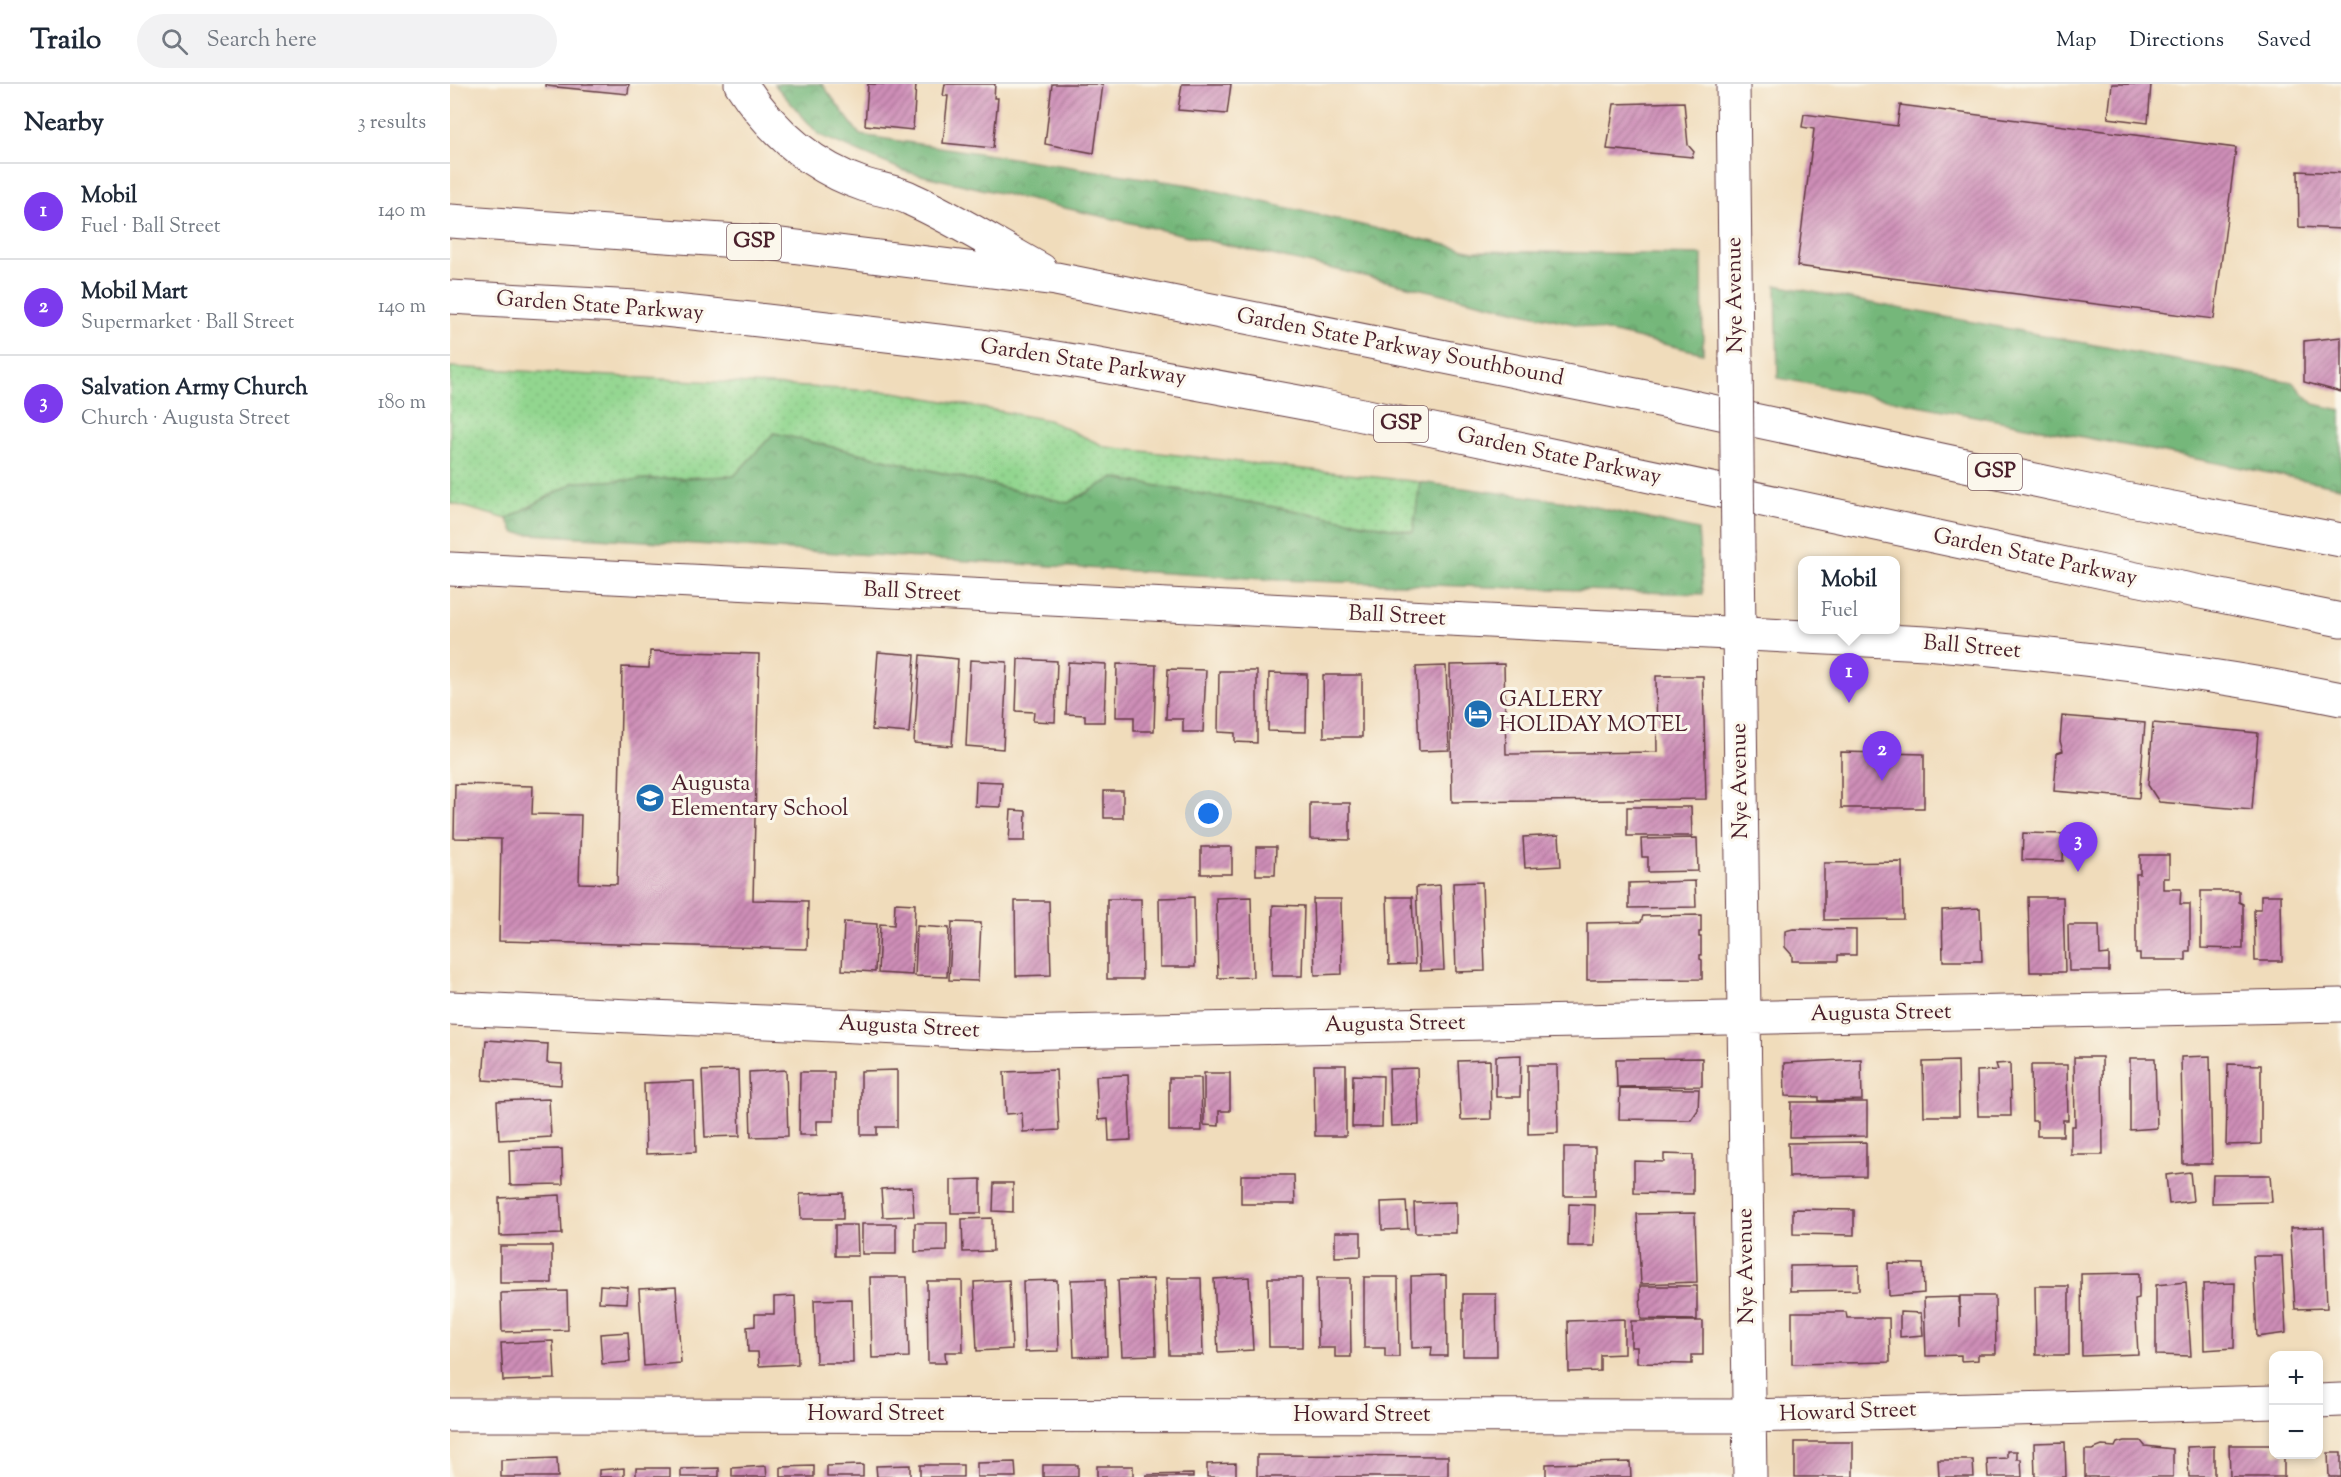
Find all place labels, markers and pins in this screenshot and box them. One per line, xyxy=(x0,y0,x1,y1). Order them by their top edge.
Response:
pin: 1 xyxy=(1830,654,1868,703)
place label: GALLERY HOLIDAY MOTEL xyxy=(1499,685,1688,742)
hotel icon: GALLERY HOLIDAY MOTEL xyxy=(1462,698,1494,730)
pin: 2 xyxy=(1862,732,1902,781)
place label: Augusta Elementary School xyxy=(671,769,848,826)
school or university icon: Augusta Elementary School xyxy=(634,782,666,814)
pin: 3 xyxy=(2058,822,2098,872)

